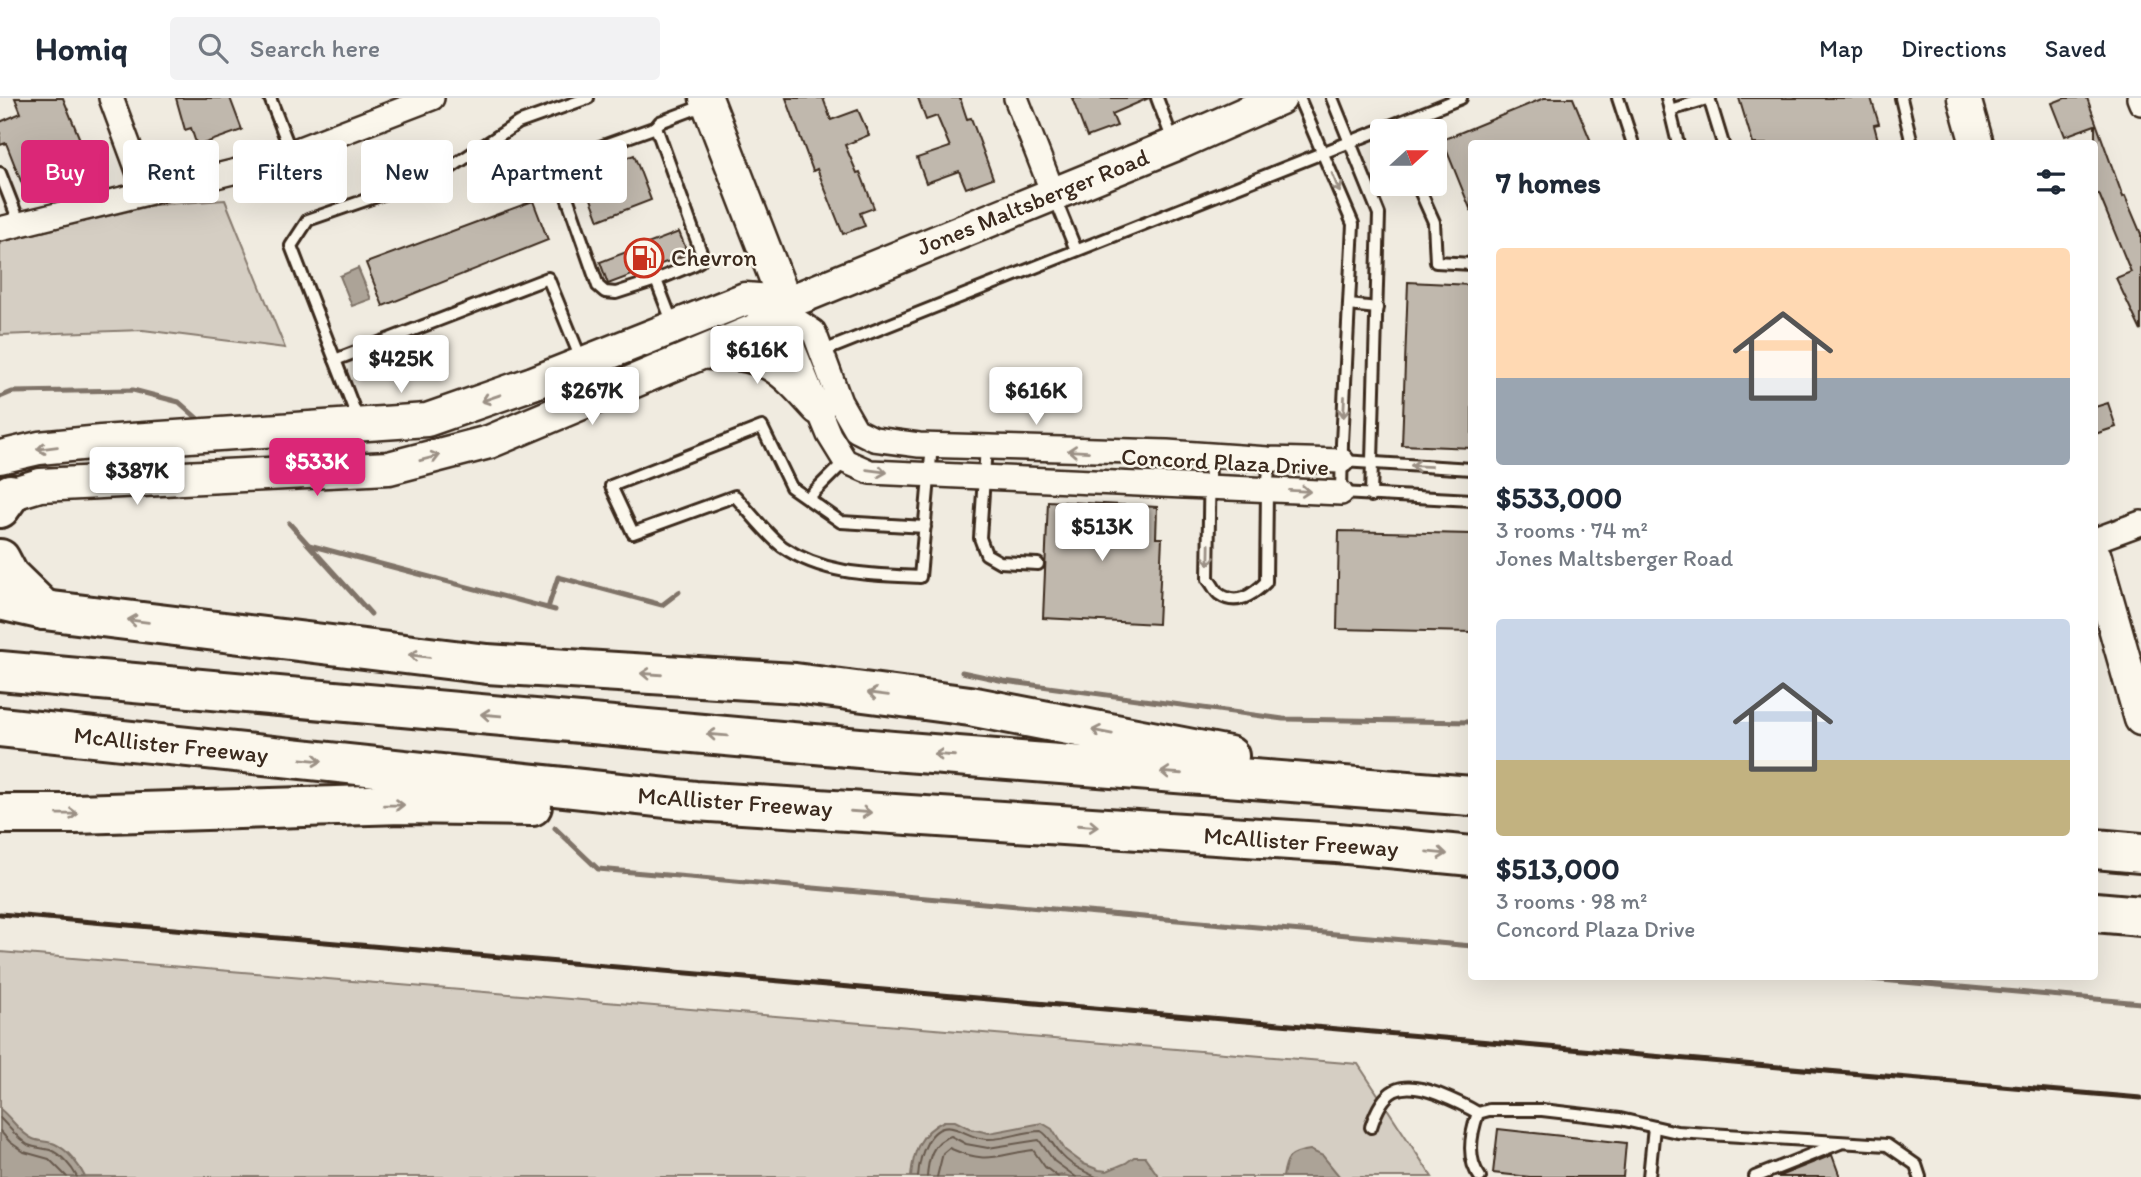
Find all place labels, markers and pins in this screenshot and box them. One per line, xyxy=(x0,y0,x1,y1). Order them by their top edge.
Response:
fuel station icon: Chevron xyxy=(623,237,665,279)
place label: Chevron xyxy=(671,243,758,272)
pin: $616K xyxy=(708,327,806,386)
pin: $425K xyxy=(352,336,450,395)
pin: $267K xyxy=(543,368,641,427)
pin: $616K xyxy=(987,368,1085,427)
pin: $533K xyxy=(268,438,366,498)
pin: $387K xyxy=(88,448,186,507)
pin: $513K xyxy=(1053,504,1151,563)

